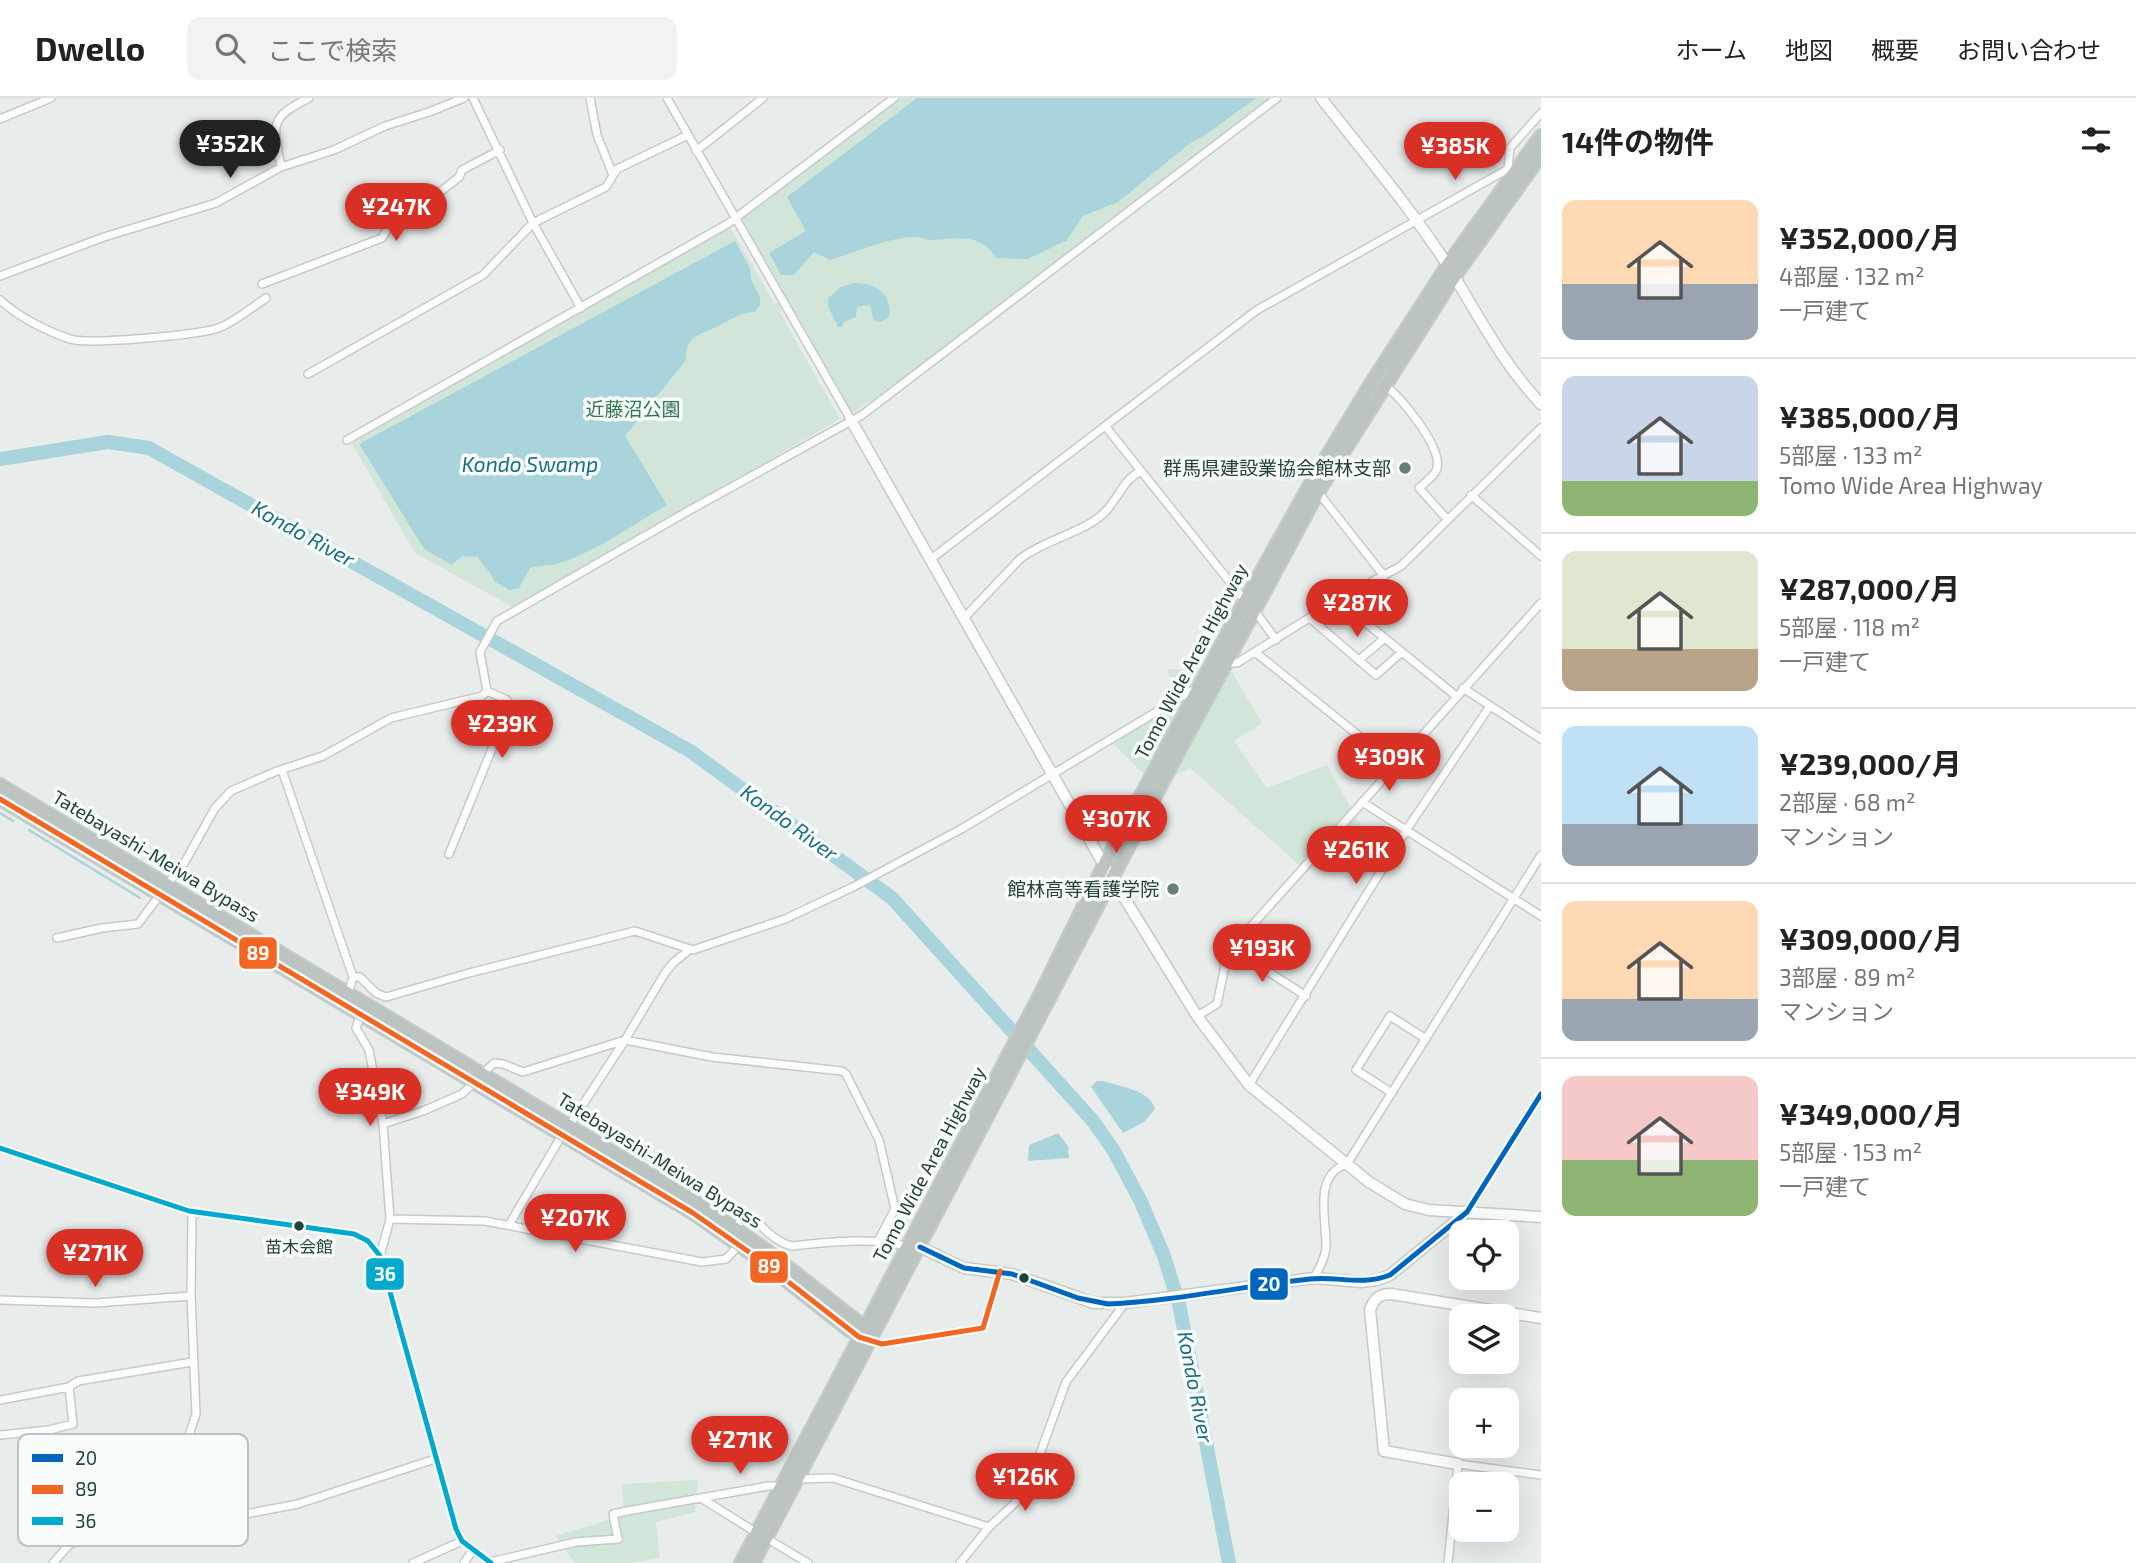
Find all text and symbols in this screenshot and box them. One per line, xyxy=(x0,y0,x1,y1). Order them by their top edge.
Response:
search box xyxy=(187,17,677,80)
text: Dwello xyxy=(35,28,145,68)
icon: search xyxy=(211,29,249,67)
text: ここで検索 xyxy=(267,34,397,65)
text: ホーム xyxy=(1676,35,1747,64)
text: 地図 xyxy=(1785,35,1833,64)
text: 概要 xyxy=(1871,35,1919,64)
text: お問い合わせ xyxy=(1957,35,2101,64)
pin: ¥352K xyxy=(181,120,279,180)
icon: filters xyxy=(2077,121,2115,159)
pin: ¥385K xyxy=(1406,122,1504,182)
text: 14件の物件 xyxy=(1562,123,1714,159)
text: ¥352K xyxy=(196,129,264,157)
text: ¥385K xyxy=(1420,131,1490,159)
pin: ¥247K xyxy=(347,184,445,243)
text: ¥247K xyxy=(361,192,431,220)
text: ¥352,000/月 xyxy=(1779,219,1961,255)
icon: home xyxy=(1618,228,1702,312)
text: 4部屋 · 132 m² xyxy=(1779,262,1925,290)
text: 一戸建て xyxy=(1779,296,1871,324)
park label: 近藤沼公園 xyxy=(585,397,681,420)
text: ¥385,000/月 xyxy=(1779,398,1962,434)
icon: home xyxy=(1618,404,1702,488)
text: 5部屋 · 133 m² xyxy=(1779,441,1923,469)
water label: Kondo Swamp xyxy=(462,451,598,476)
place label: 群馬県建設業協会館林支部 xyxy=(1163,456,1391,479)
marker: 群馬県建設業協会館林支部 xyxy=(1397,460,1413,476)
text: Tomo Wide Area Highway xyxy=(1779,471,2043,499)
water label: Kondo River xyxy=(248,494,360,571)
street label: Tomo Wide Area Highway xyxy=(1129,559,1252,762)
text: ¥287,000/月 xyxy=(1779,570,1960,606)
icon: home xyxy=(1618,579,1702,663)
pin: ¥287K xyxy=(1308,580,1406,639)
text: ¥287K xyxy=(1322,588,1392,616)
text: 5部屋 · 118 m² xyxy=(1779,613,1920,641)
text: 一戸建て xyxy=(1779,647,1871,675)
pin: ¥239K xyxy=(453,700,551,760)
text: ¥239K xyxy=(467,709,537,737)
pin: ¥309K xyxy=(1340,734,1438,793)
text: ¥309K xyxy=(1354,742,1424,770)
text: ¥239,000/月 xyxy=(1779,745,1962,781)
icon: home xyxy=(1618,754,1702,838)
water label: Kondo River xyxy=(737,778,844,866)
street label: Tatebayashi-Meiwa Bypass xyxy=(49,785,264,926)
text: 2部屋 · 68 m² xyxy=(1779,788,1916,816)
pin: ¥307K xyxy=(1067,796,1165,855)
text: ¥307K xyxy=(1081,804,1151,832)
text: マンション xyxy=(1779,822,1894,850)
pin: ¥261K xyxy=(1307,826,1405,886)
text: ¥261K xyxy=(1323,835,1389,863)
place label: 館林高等看護学院 xyxy=(1007,877,1159,900)
marker: 館林高等看護学院 xyxy=(1165,881,1181,897)
text: ¥309,000/月 xyxy=(1779,920,1963,956)
pin: ¥193K xyxy=(1213,924,1311,984)
icon: home xyxy=(1618,929,1702,1013)
text: ¥193K xyxy=(1229,933,1295,961)
line badge: 89 xyxy=(238,936,278,970)
text: 89 xyxy=(246,941,270,964)
text: 3部屋 · 89 m² xyxy=(1779,963,1915,991)
text: マンション xyxy=(1779,997,1894,1025)
street label: Tomo Wide Area Highway xyxy=(867,1062,990,1265)
pin: ¥349K xyxy=(321,1068,419,1128)
text: ¥349K xyxy=(334,1077,406,1105)
street label: Tatebayashi-Meiwa Bypass xyxy=(554,1087,767,1232)
text: ¥349,000/月 xyxy=(1779,1095,1963,1131)
icon: home xyxy=(1618,1104,1702,1188)
text: 5部屋 · 153 m² xyxy=(1779,1138,1922,1166)
text: 一戸建て xyxy=(1779,1172,1871,1200)
pin: ¥207K xyxy=(526,1194,624,1254)
text: ¥207K xyxy=(540,1203,610,1231)
marker: 苗木会館 xyxy=(292,1219,306,1233)
map controls xyxy=(1449,1220,1519,1542)
button: locate xyxy=(1449,1220,1519,1290)
pin: ¥271K xyxy=(46,1230,144,1289)
place label: 苗木会館 xyxy=(265,1236,333,1256)
text: ¥271K xyxy=(62,1238,128,1266)
line badge: 89 xyxy=(749,1250,789,1284)
text: 89 xyxy=(757,1254,781,1277)
line badge: 36 xyxy=(365,1257,405,1291)
text: 36 xyxy=(374,1262,396,1285)
line badge: 20 xyxy=(1249,1267,1289,1301)
unlabelled marker xyxy=(1017,1271,1031,1285)
text: 20 xyxy=(1257,1272,1281,1295)
button: layers xyxy=(1449,1304,1519,1374)
water label: Kondo River xyxy=(1173,1329,1220,1445)
button: + xyxy=(1449,1388,1519,1458)
pin: ¥271K xyxy=(691,1416,789,1476)
text: ¥271K xyxy=(707,1425,773,1453)
legend xyxy=(18,1434,248,1546)
text: 20 xyxy=(75,1446,97,1469)
pin: ¥126K xyxy=(976,1454,1074,1513)
text: ¥126K xyxy=(992,1462,1058,1490)
button: − xyxy=(1449,1472,1519,1542)
text: 89 xyxy=(75,1477,97,1500)
text: 36 xyxy=(75,1509,96,1532)

